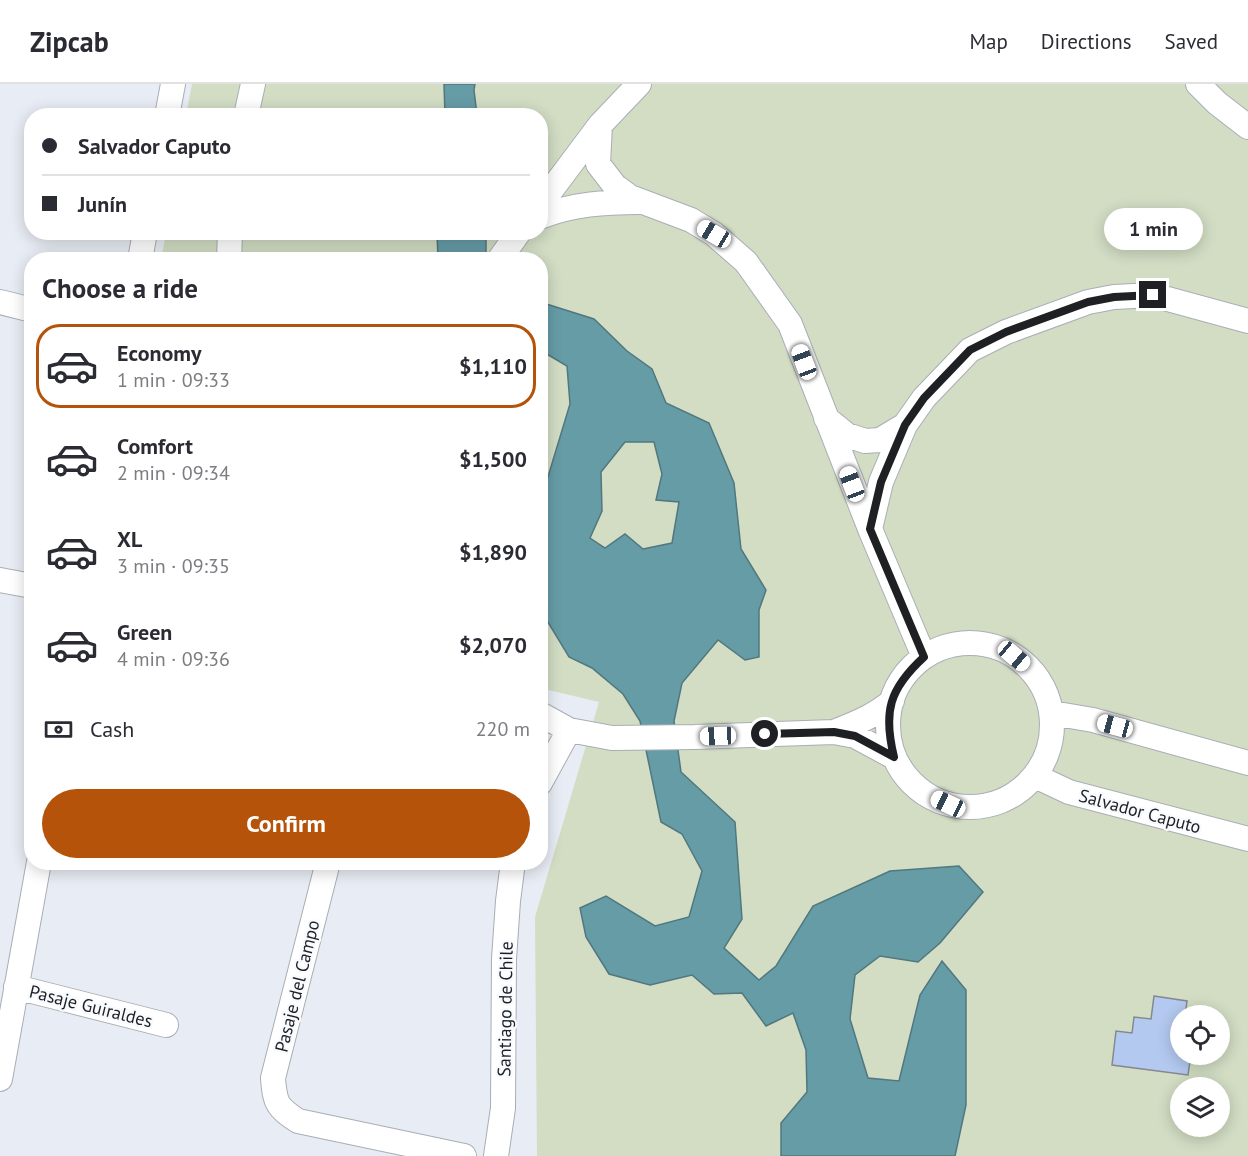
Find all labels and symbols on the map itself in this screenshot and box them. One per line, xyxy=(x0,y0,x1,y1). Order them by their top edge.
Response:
callout: 1 min xyxy=(1104,208,1202,250)
car xyxy=(694,217,734,251)
route end xyxy=(1139,281,1166,308)
car xyxy=(789,342,819,382)
car xyxy=(837,464,867,504)
car xyxy=(994,638,1034,674)
car xyxy=(1095,713,1135,739)
route start xyxy=(751,720,778,747)
car xyxy=(700,726,736,746)
street label: Salvador Caputo xyxy=(1076,784,1204,838)
car xyxy=(928,788,968,820)
street label: Pasaje del Campo xyxy=(269,918,325,1054)
street label: Santiago de Chile xyxy=(492,941,518,1077)
street label: Pasaje Guiraldes xyxy=(27,980,155,1032)

